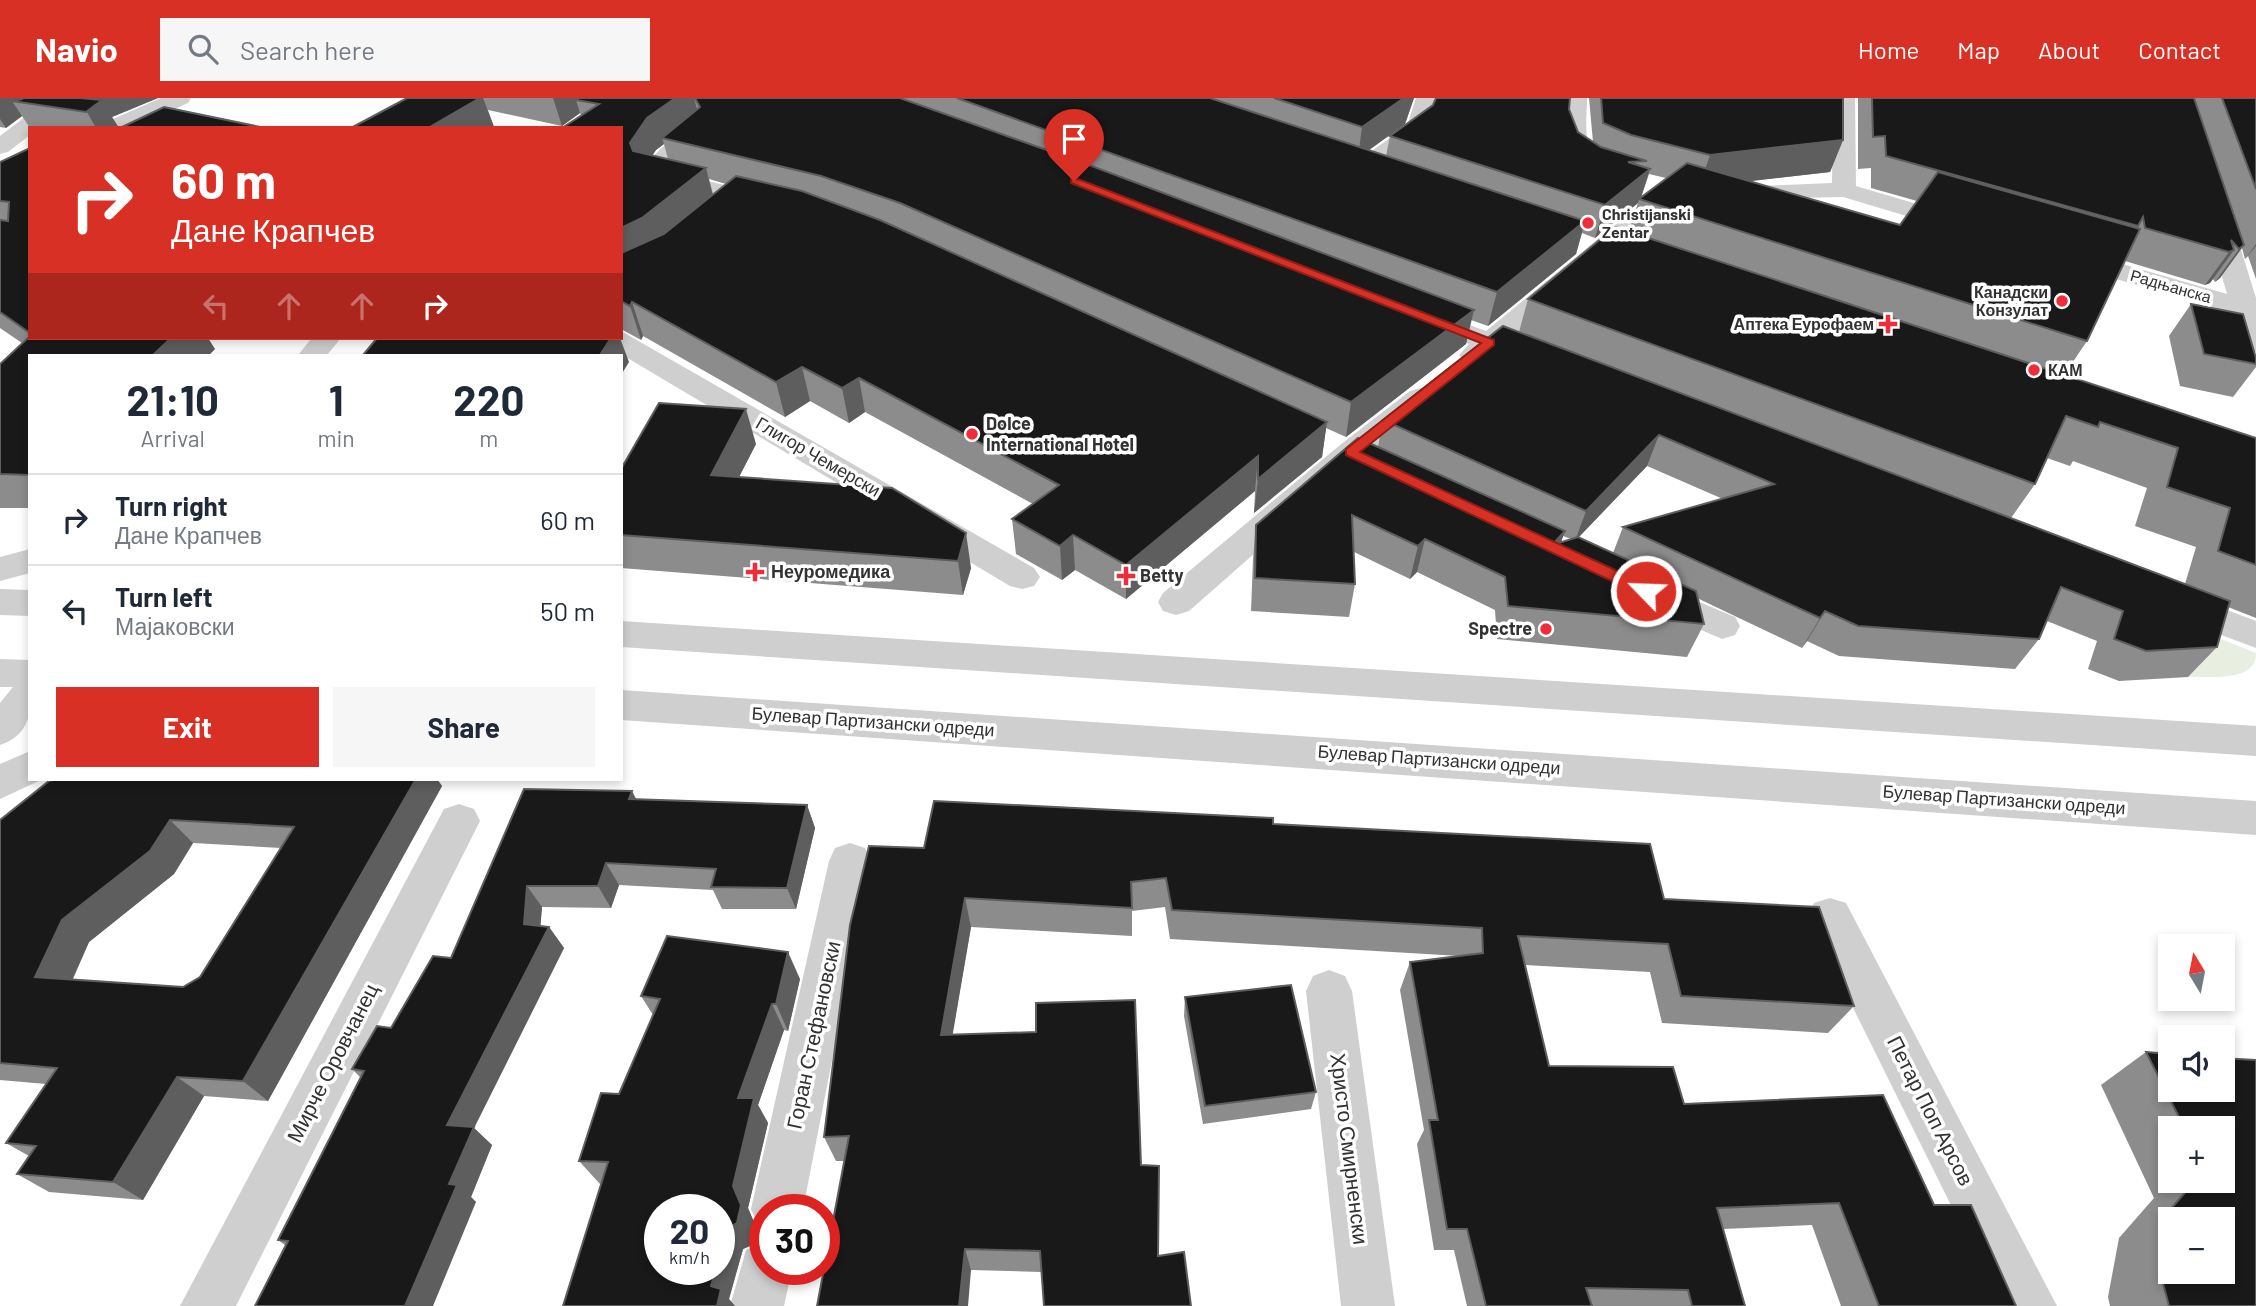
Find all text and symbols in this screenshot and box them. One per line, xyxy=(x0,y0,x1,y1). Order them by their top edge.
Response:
search box xyxy=(160,18,650,81)
text: Navio xyxy=(35,29,118,69)
icon: search xyxy=(184,30,222,68)
text: Search here xyxy=(240,34,375,65)
text: Home xyxy=(1858,35,1919,64)
text: Map xyxy=(1957,35,2000,64)
text: About xyxy=(2038,35,2100,64)
text: Contact xyxy=(2138,35,2221,64)
pin xyxy=(1044,109,1104,181)
icon: arrive xyxy=(1055,120,1093,158)
text: 60 m xyxy=(171,150,276,209)
icon: right xyxy=(56,154,147,245)
place label: Christijanski Zentar xyxy=(1602,204,1691,241)
text: Дане Крапчев xyxy=(171,210,375,248)
marker: Christijanski Zentar xyxy=(1580,215,1596,231)
street label: Радњанска xyxy=(2128,265,2214,306)
place label: Канадски Конзулат xyxy=(1974,282,2048,319)
icon: left xyxy=(197,287,235,325)
icon: ahead xyxy=(270,287,308,325)
icon: ahead xyxy=(343,287,381,325)
icon: right xyxy=(416,287,454,325)
marker: Канадски Конзулат xyxy=(2054,293,2070,309)
place label: Аптека Еурофаем xyxy=(1734,314,1874,333)
marker: Аптека Еурофаем xyxy=(1880,316,1896,332)
place label: КАМ xyxy=(2048,360,2083,379)
marker: КАМ xyxy=(2026,362,2042,378)
text: 21:10 xyxy=(127,374,219,424)
text: 1 xyxy=(329,374,344,424)
text: 220 xyxy=(453,374,524,424)
street label: Глигор Чемерски xyxy=(752,412,885,501)
place label: Dolce International Hotel xyxy=(986,412,1134,455)
text: Arrival xyxy=(141,424,205,452)
text: min xyxy=(317,424,355,452)
text: m xyxy=(479,424,498,452)
marker: Dolce International Hotel xyxy=(964,426,980,442)
text: Turn right xyxy=(115,490,228,521)
icon: right xyxy=(56,501,94,539)
text: 60 m xyxy=(540,504,595,535)
text: Дане Крапчев xyxy=(115,521,262,549)
position arrow xyxy=(1609,554,1683,628)
place label: Неуромедика xyxy=(771,560,891,582)
marker: Неуромедика xyxy=(745,562,765,582)
place label: Betty xyxy=(1140,564,1184,586)
marker: Betty xyxy=(1118,568,1134,584)
text: Turn left xyxy=(115,581,213,612)
icon: left xyxy=(56,592,94,630)
text: 50 m xyxy=(540,595,595,626)
text: Мајаковски xyxy=(115,612,235,640)
place label: Spectre xyxy=(1468,617,1532,639)
marker: Spectre xyxy=(1538,621,1554,637)
button: Exit xyxy=(56,687,319,767)
button: Share xyxy=(333,687,595,767)
street label: Булевар Партизански одреди xyxy=(751,702,995,740)
street label: Булевар Партизански одреди xyxy=(1317,740,1561,778)
street label: Булевар Партизански одреди xyxy=(1882,780,2126,818)
north arrow xyxy=(2158,934,2235,1012)
map controls xyxy=(2158,934,2235,1284)
street label: Горан Стефановски xyxy=(780,938,845,1131)
street label: Мирче Оровчанец xyxy=(281,979,383,1146)
button: sound xyxy=(2158,1025,2235,1102)
street label: Петар Поп Арсов xyxy=(1883,1031,1980,1189)
street label: Христо Смирненски xyxy=(1326,1052,1375,1246)
button: + xyxy=(2158,1116,2235,1193)
speed limit sign: 30 xyxy=(749,1194,840,1285)
button: − xyxy=(2158,1207,2235,1284)
text: 20 xyxy=(670,1209,709,1251)
text: km/h xyxy=(669,1246,710,1268)

